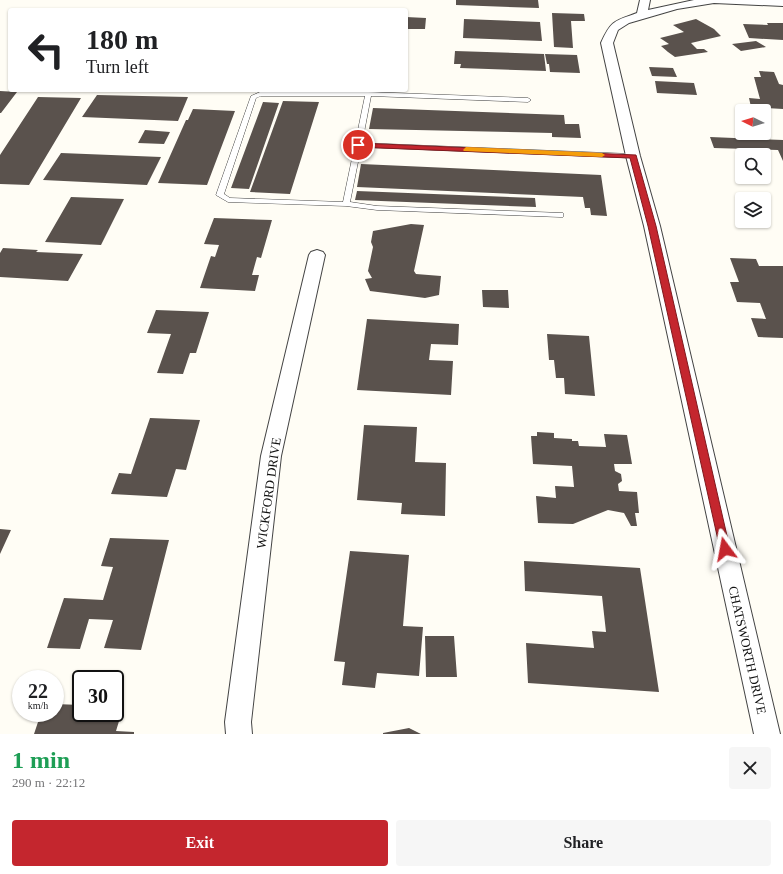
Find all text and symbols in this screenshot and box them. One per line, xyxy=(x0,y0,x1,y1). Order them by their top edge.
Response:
icon: left xyxy=(20,24,72,76)
text: 180 m xyxy=(86,24,158,55)
text: Turn left xyxy=(86,57,149,77)
north arrow xyxy=(735,104,771,140)
map controls xyxy=(735,104,771,228)
pin xyxy=(341,128,375,162)
icon: arrive xyxy=(347,134,369,156)
button: search xyxy=(735,148,771,184)
button: layers xyxy=(735,192,771,228)
street label: WICKFORD DRIVE xyxy=(253,436,284,550)
position arrow xyxy=(704,528,746,570)
street label: CHATSWORTH DRIVE xyxy=(725,585,770,716)
speed limit sign: 30 xyxy=(72,670,124,722)
text: 22 xyxy=(28,680,48,702)
text: km/h xyxy=(28,700,48,711)
text: 1 min xyxy=(12,747,70,773)
button: close xyxy=(729,747,771,789)
text: 290 m · 22:12 xyxy=(12,775,85,790)
button: Exit xyxy=(12,820,388,866)
button: Share xyxy=(396,820,771,866)

